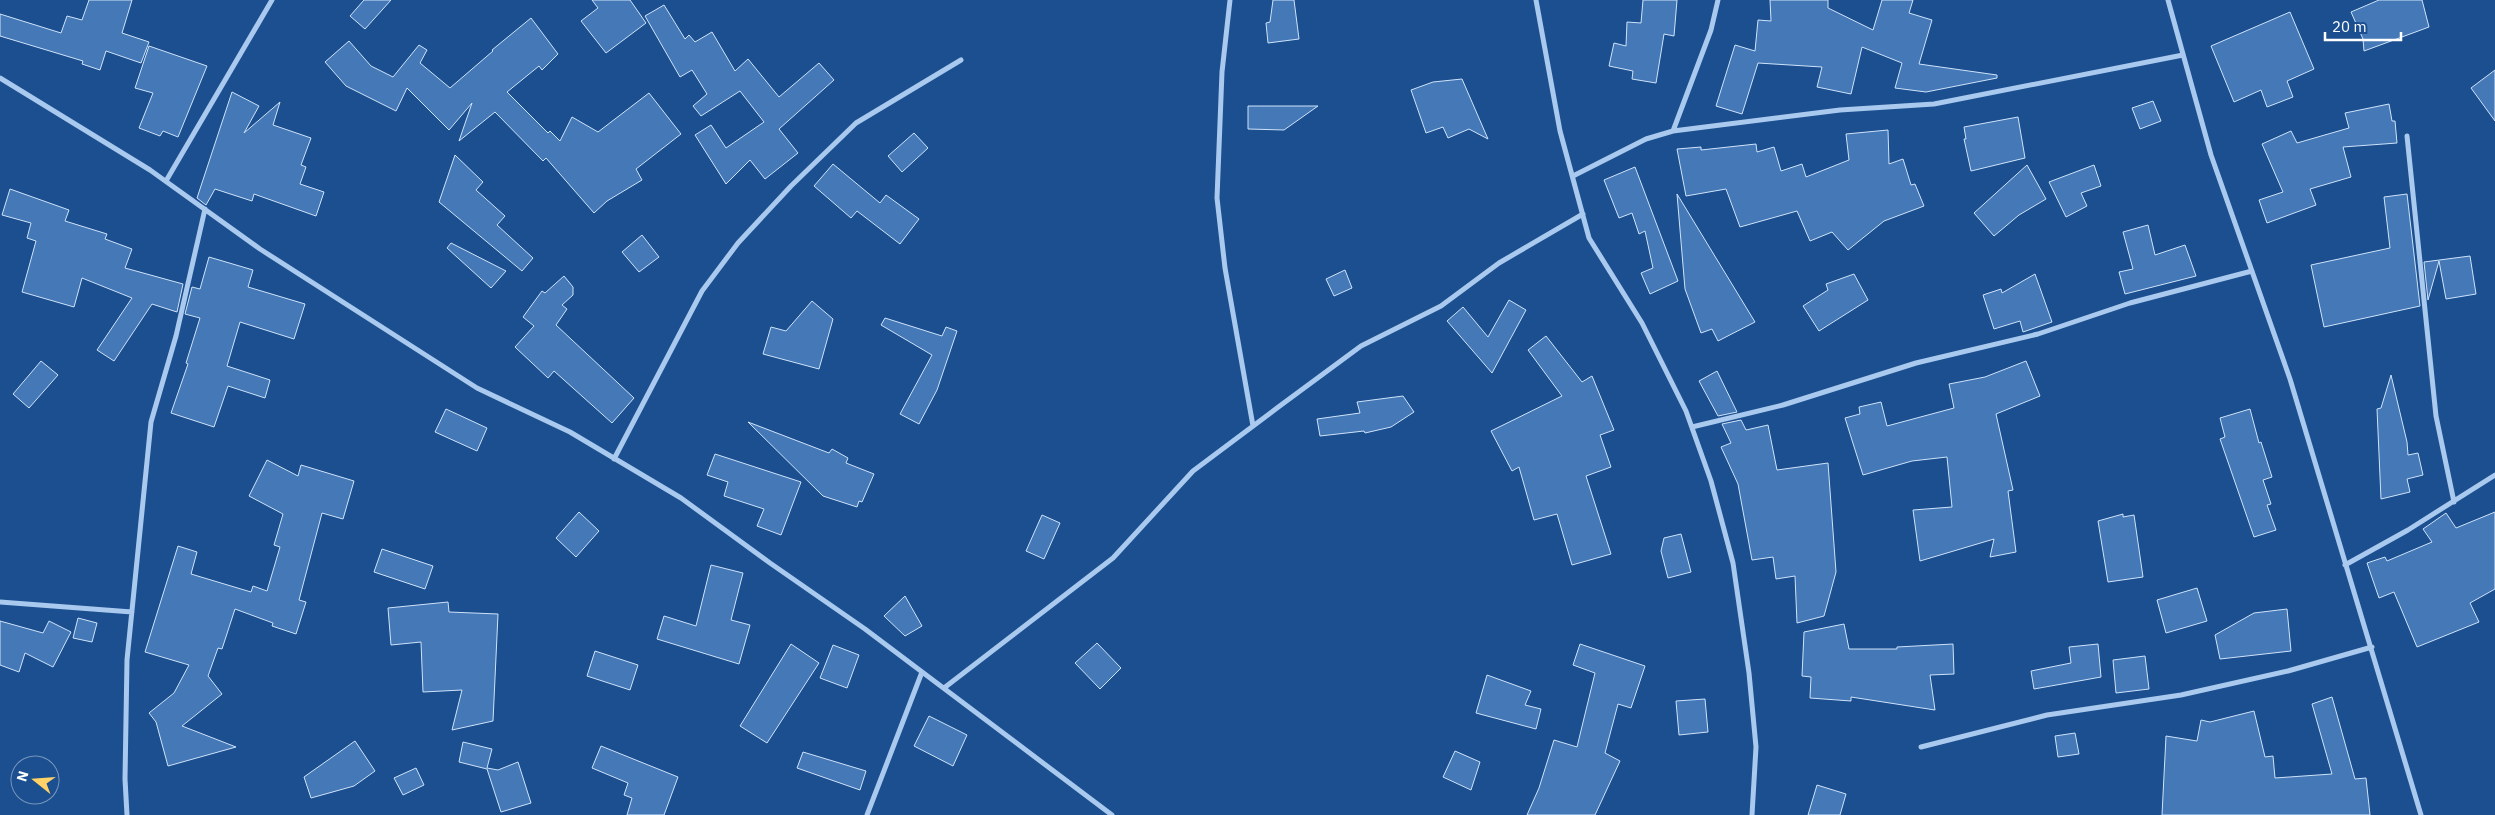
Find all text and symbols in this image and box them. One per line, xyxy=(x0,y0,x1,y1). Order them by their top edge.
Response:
scale bar xyxy=(2325,10,2401,42)
text: 20 m xyxy=(2332,17,2367,36)
north arrow xyxy=(10,755,60,805)
text: N xyxy=(12,769,33,784)

